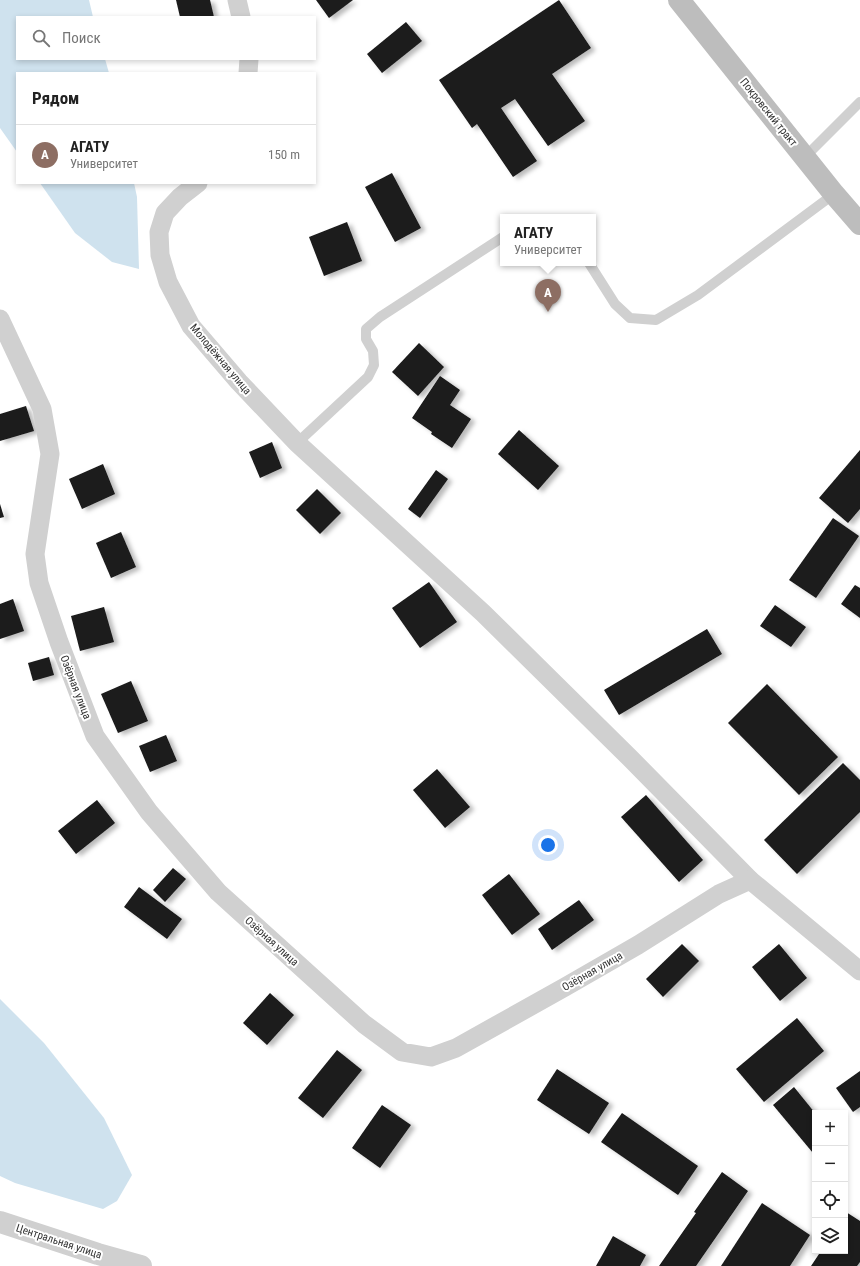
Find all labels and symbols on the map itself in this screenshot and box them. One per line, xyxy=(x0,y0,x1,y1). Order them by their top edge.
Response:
street label: Покровский тракт xyxy=(737,76,800,149)
pin: A xyxy=(535,279,561,312)
street label: Молодёжная улица xyxy=(187,321,254,397)
street label: Озёрная улица xyxy=(57,653,94,721)
your location xyxy=(538,835,558,855)
street label: Озёрная улица xyxy=(242,914,301,969)
street label: Озёрная улица xyxy=(560,949,625,994)
street label: Центральная улица xyxy=(14,1221,103,1261)

